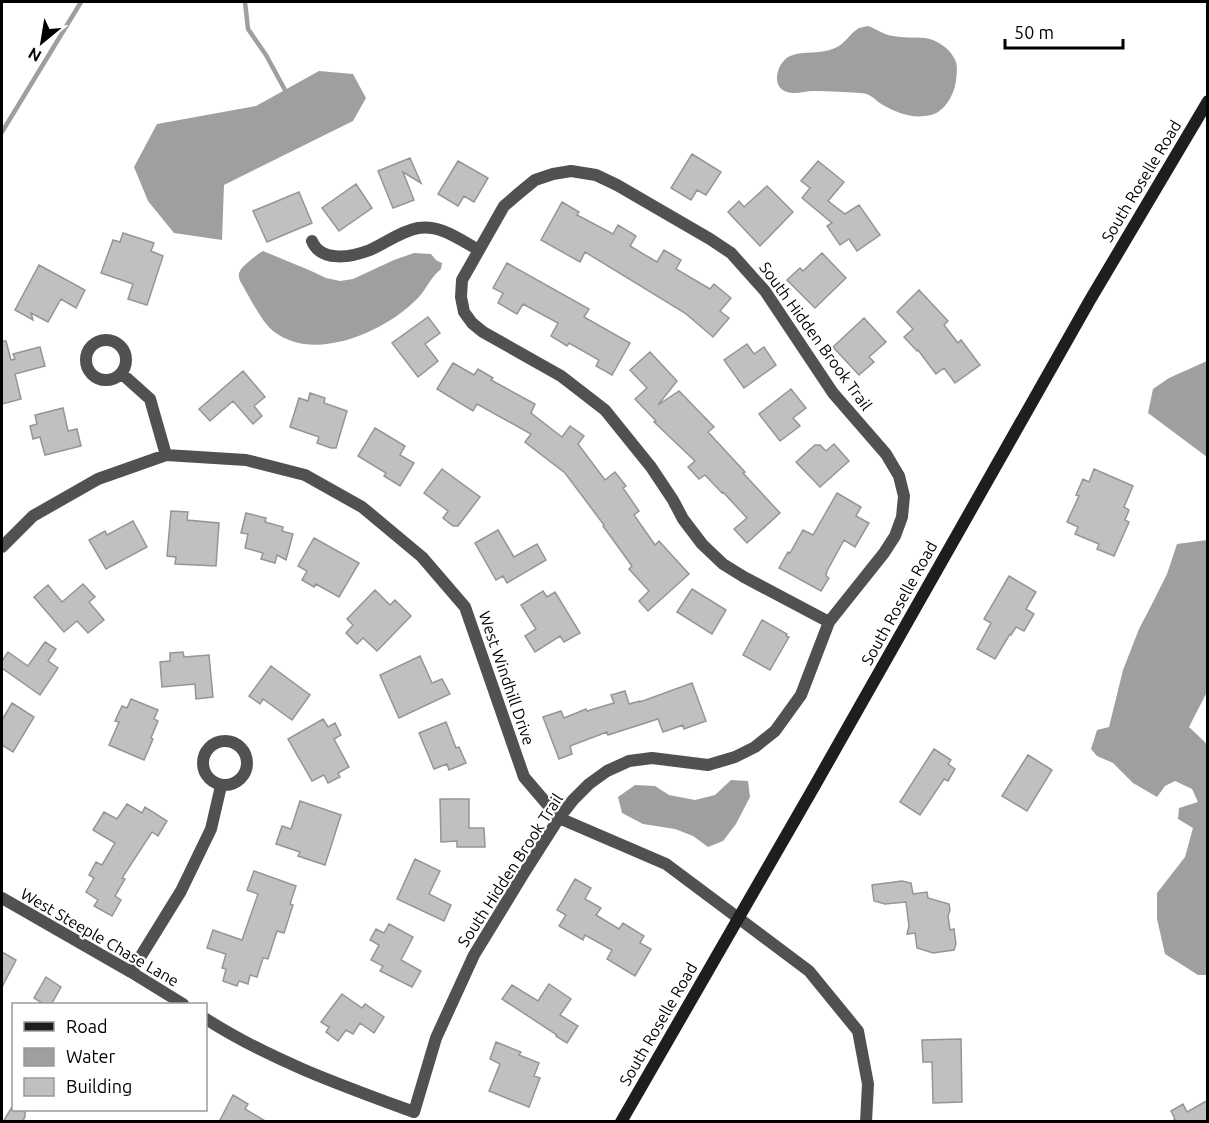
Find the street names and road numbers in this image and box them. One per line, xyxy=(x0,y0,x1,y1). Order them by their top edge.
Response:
street label: South Roselle Road xyxy=(1098,117,1184,245)
street label: South Hidden Brook Trail xyxy=(756,258,876,414)
street label: South Roselle Road xyxy=(857,538,941,668)
street label: West Windhill Drive xyxy=(476,609,538,747)
street label: South Hidden Brook Trail xyxy=(454,790,566,950)
street label: West Steeple Chase Lane xyxy=(18,884,182,990)
street label: South Roselle Road xyxy=(616,959,700,1089)

